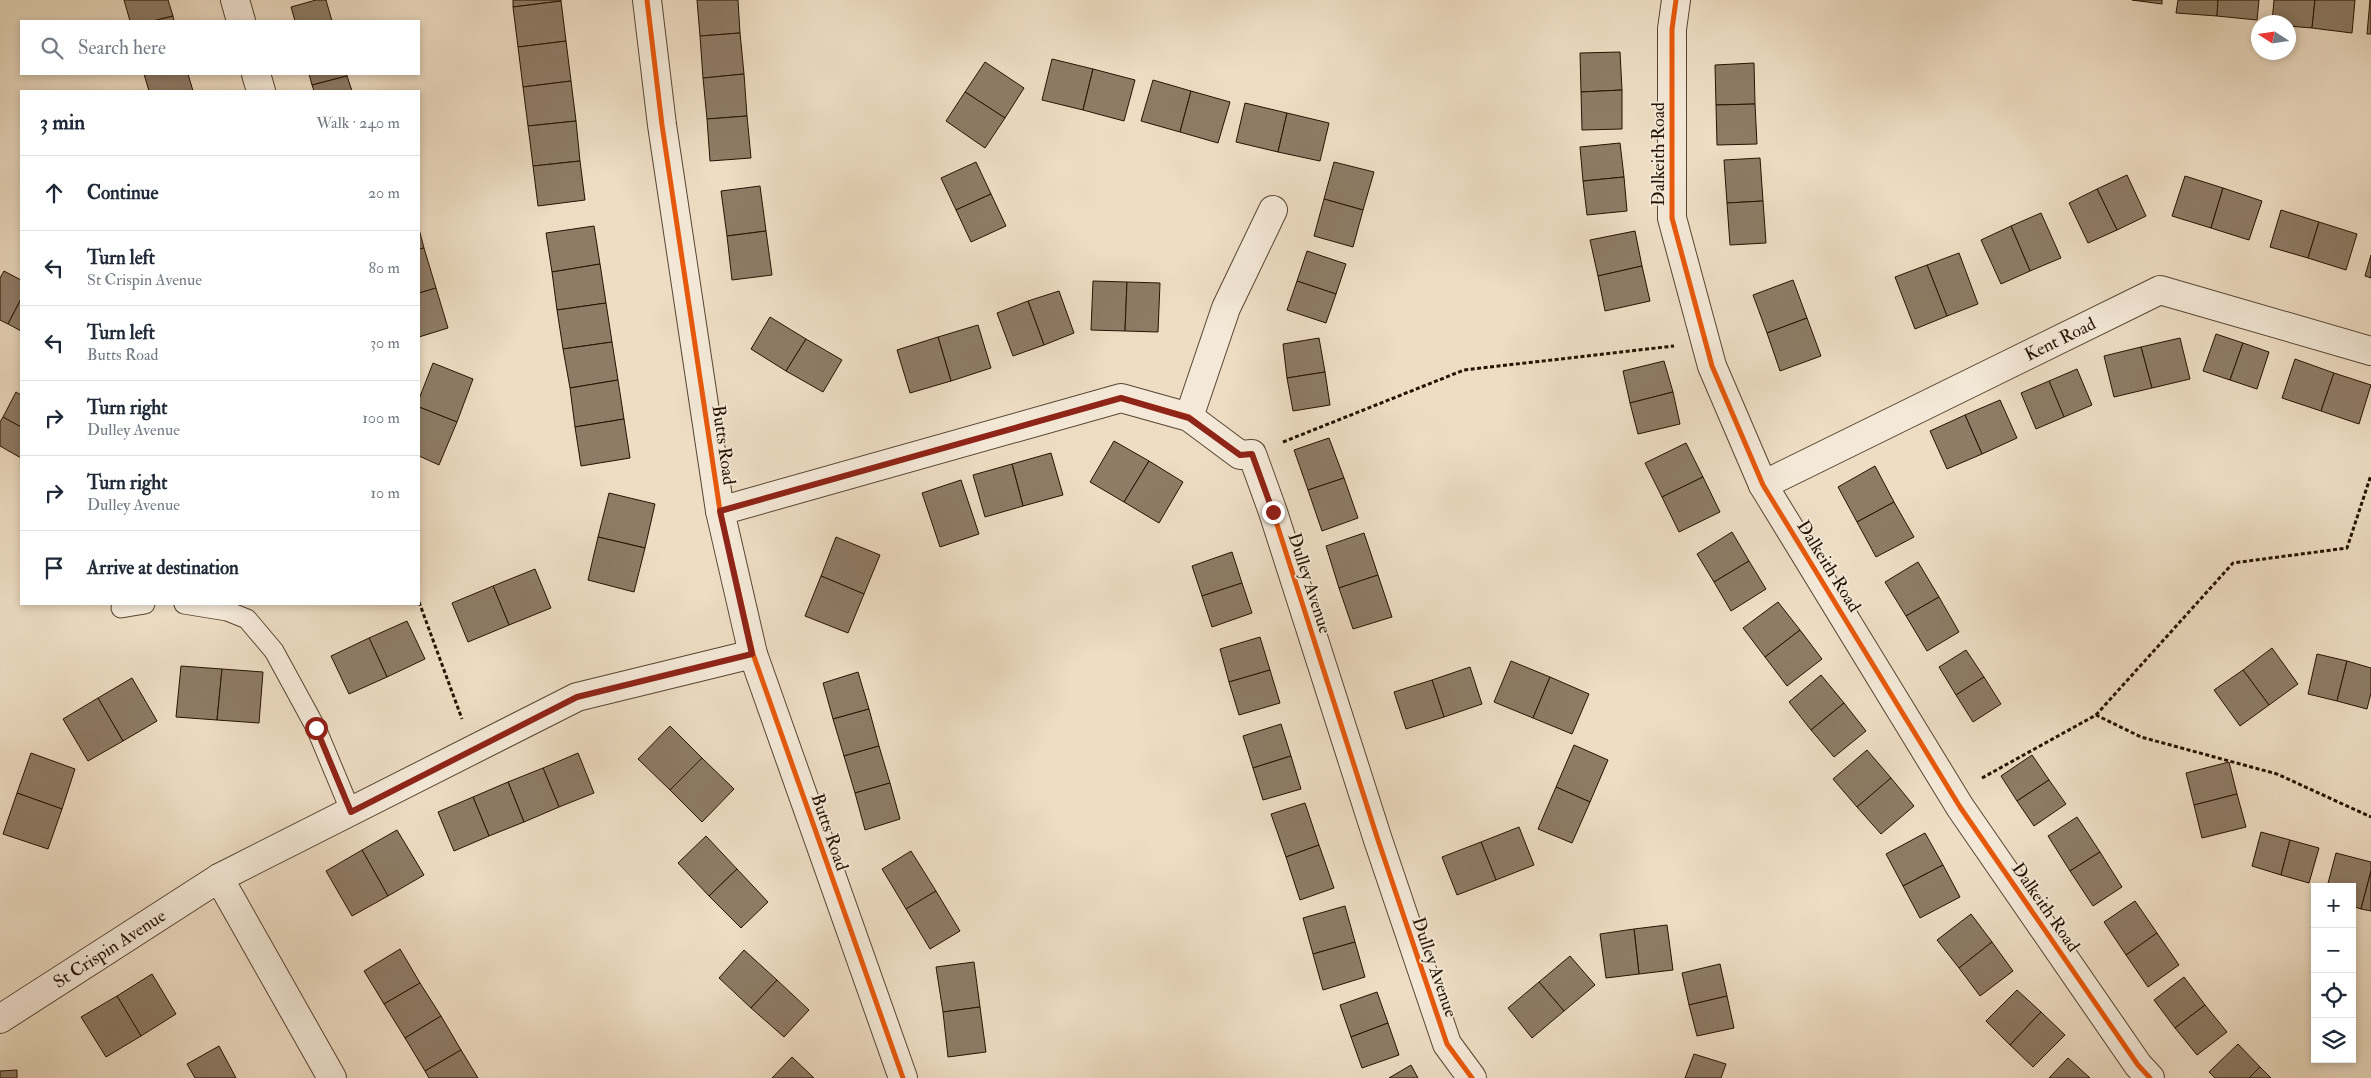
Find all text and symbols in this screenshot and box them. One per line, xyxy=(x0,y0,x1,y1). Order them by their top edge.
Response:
north arrow xyxy=(2251,15,2296,60)
search box xyxy=(20,20,420,75)
icon: search xyxy=(38,34,66,62)
text: Search here xyxy=(78,36,166,60)
street label: Dalkeith Road xyxy=(1647,102,1670,206)
text: 3 min xyxy=(40,109,85,136)
text: Walk · 240 m xyxy=(316,113,400,133)
icon: ahead xyxy=(40,179,68,207)
text: Continue xyxy=(87,181,158,205)
text: 20 m xyxy=(368,183,400,203)
text: Turn left xyxy=(87,246,155,270)
icon: left xyxy=(40,254,68,282)
text: 80 m xyxy=(369,258,400,278)
text: St Crispin Avenue xyxy=(87,270,202,290)
street label: Kent Road xyxy=(2021,312,2100,367)
text: Turn left xyxy=(87,321,155,345)
icon: left xyxy=(40,329,68,357)
text: 30 m xyxy=(370,333,400,353)
text: Butts Road xyxy=(87,345,158,365)
text: Turn right xyxy=(87,396,167,420)
icon: right xyxy=(40,404,68,432)
street label: Butts Road xyxy=(707,404,741,487)
text: 100 m xyxy=(362,408,400,428)
text: Dulley Avenue xyxy=(87,420,180,440)
text: Turn right xyxy=(87,471,167,495)
icon: right xyxy=(40,479,68,507)
text: 10 m xyxy=(370,483,400,503)
text: Dulley Avenue xyxy=(87,495,180,515)
route end xyxy=(1262,501,1285,524)
street label: Dalkeith Road xyxy=(1791,516,1866,617)
street label: Dulley Avenue xyxy=(1282,530,1337,637)
icon: arrive xyxy=(40,554,68,582)
text: Arrive at destination xyxy=(87,556,239,580)
route start xyxy=(305,717,328,740)
street label: Butts Road xyxy=(806,790,854,874)
street label: Dalkeith Road xyxy=(2006,858,2085,957)
map controls xyxy=(2311,883,2356,1063)
button: + xyxy=(2311,883,2356,928)
street label: St Crispin Avenue xyxy=(49,904,171,994)
street label: Dulley Avenue xyxy=(1407,914,1463,1021)
button: − xyxy=(2311,928,2356,973)
button: locate xyxy=(2311,973,2356,1018)
button: layers xyxy=(2311,1018,2356,1063)

